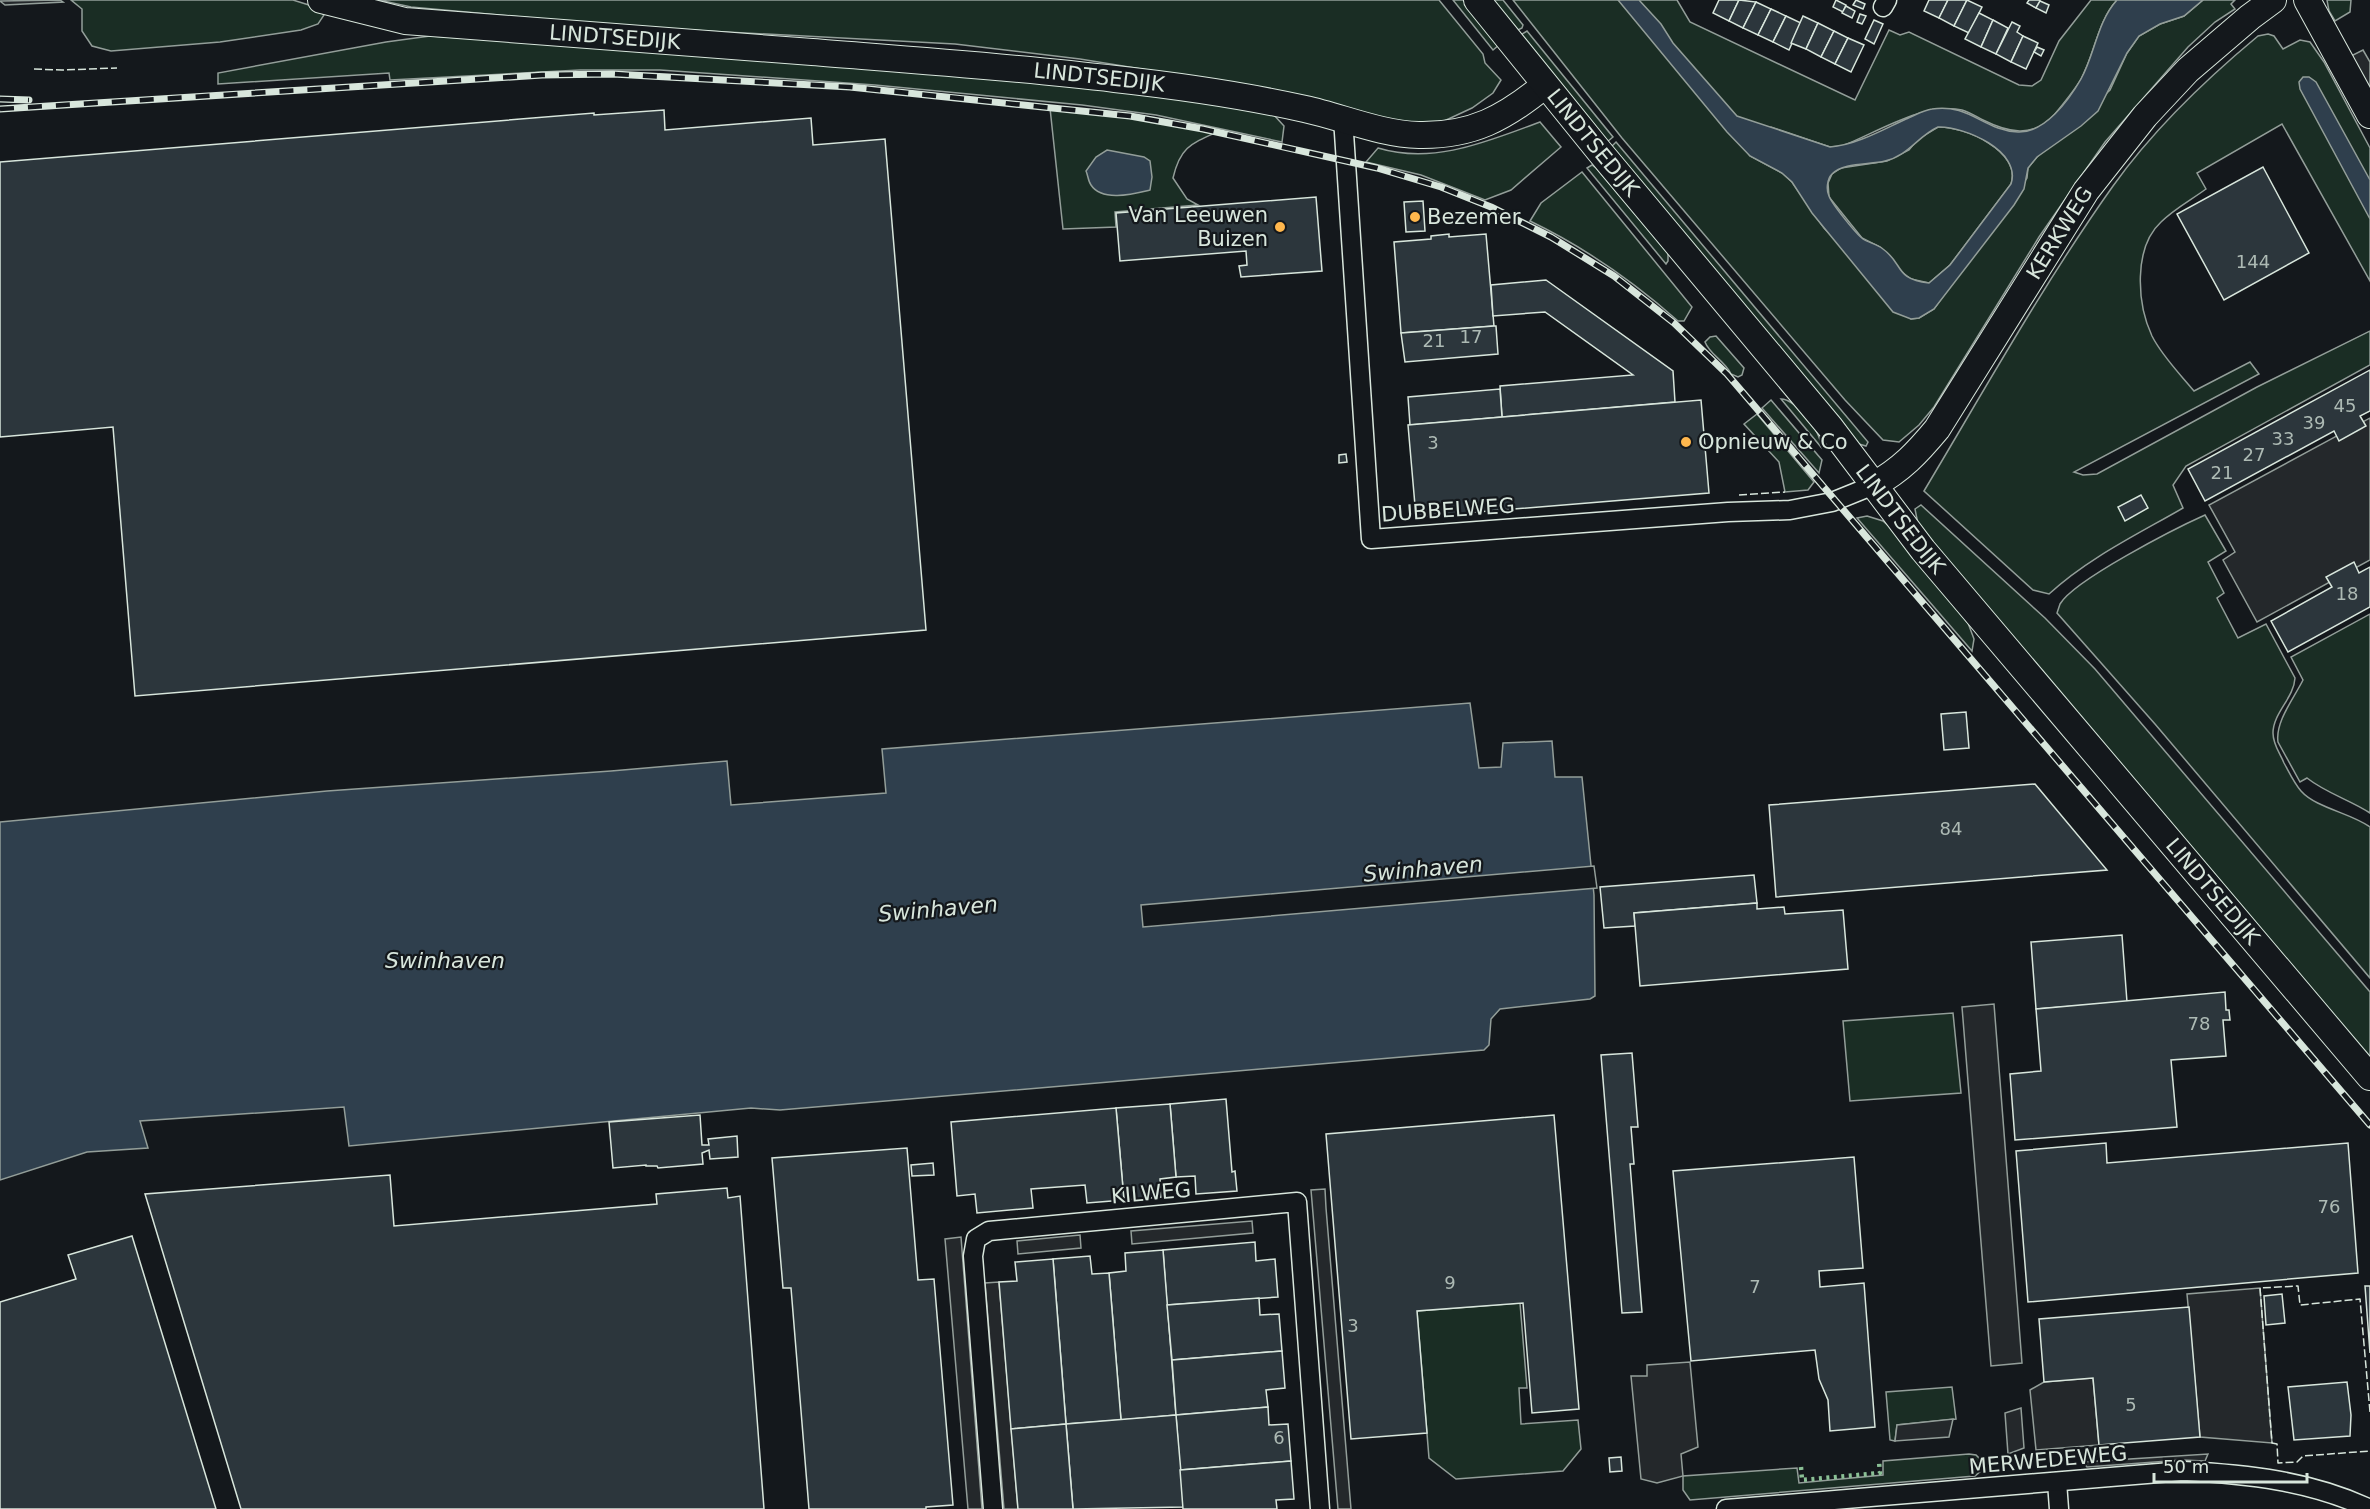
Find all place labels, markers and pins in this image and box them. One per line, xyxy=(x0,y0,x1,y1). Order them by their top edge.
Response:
place label: Van Leeuwen Buizen xyxy=(1129,203,1268,251)
place label: Bezemer xyxy=(1427,205,1521,229)
marker: Bezemer xyxy=(1408,210,1422,224)
marker: Van Leeuwen Buizen xyxy=(1273,220,1287,234)
place label: Opnieuw & Co xyxy=(1698,430,1848,454)
marker: Opnieuw & Co xyxy=(1679,435,1693,449)

